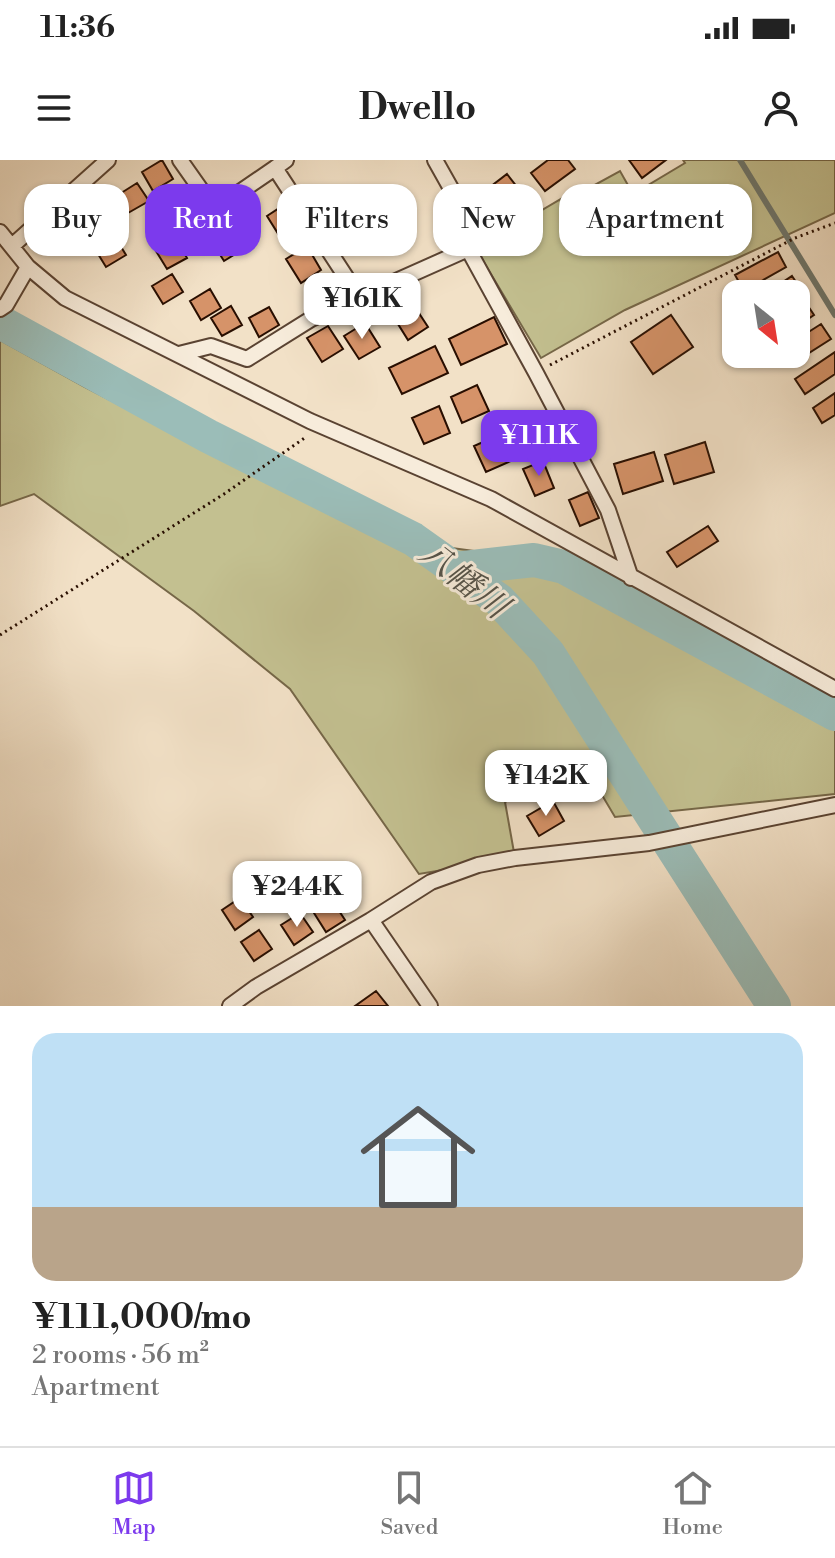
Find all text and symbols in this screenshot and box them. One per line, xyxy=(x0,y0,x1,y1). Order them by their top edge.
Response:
text: 11:36 xyxy=(40,9,115,47)
icon: menu xyxy=(32,86,76,130)
text: Dwello xyxy=(359,86,476,131)
icon: person xyxy=(759,86,803,130)
chip: Buy xyxy=(24,184,129,256)
chip: Rent xyxy=(145,184,261,256)
chip: Filters xyxy=(277,184,417,256)
chip: New xyxy=(433,184,543,256)
chip: Apartment xyxy=(559,184,752,256)
pin: ¥161K xyxy=(306,273,418,341)
north arrow xyxy=(722,280,810,368)
map controls xyxy=(722,280,810,368)
text: ¥161K xyxy=(322,283,402,315)
pin: ¥111K xyxy=(483,410,595,478)
text: ¥111K xyxy=(499,420,579,452)
water label: 八幡川 xyxy=(410,533,519,631)
pin: ¥142K xyxy=(490,750,602,818)
text: ¥142K xyxy=(503,760,589,792)
pin: ¥244K xyxy=(241,861,353,929)
text: ¥244K xyxy=(251,871,343,903)
icon: home xyxy=(346,1085,490,1229)
text: ¥111,000/mo xyxy=(32,1297,252,1339)
text: 2 rooms · 56 m² xyxy=(32,1339,209,1371)
text: Apartment xyxy=(32,1371,160,1403)
tab: Map xyxy=(112,1466,156,1541)
tab: Saved xyxy=(380,1466,438,1541)
tab: Home xyxy=(662,1466,723,1541)

